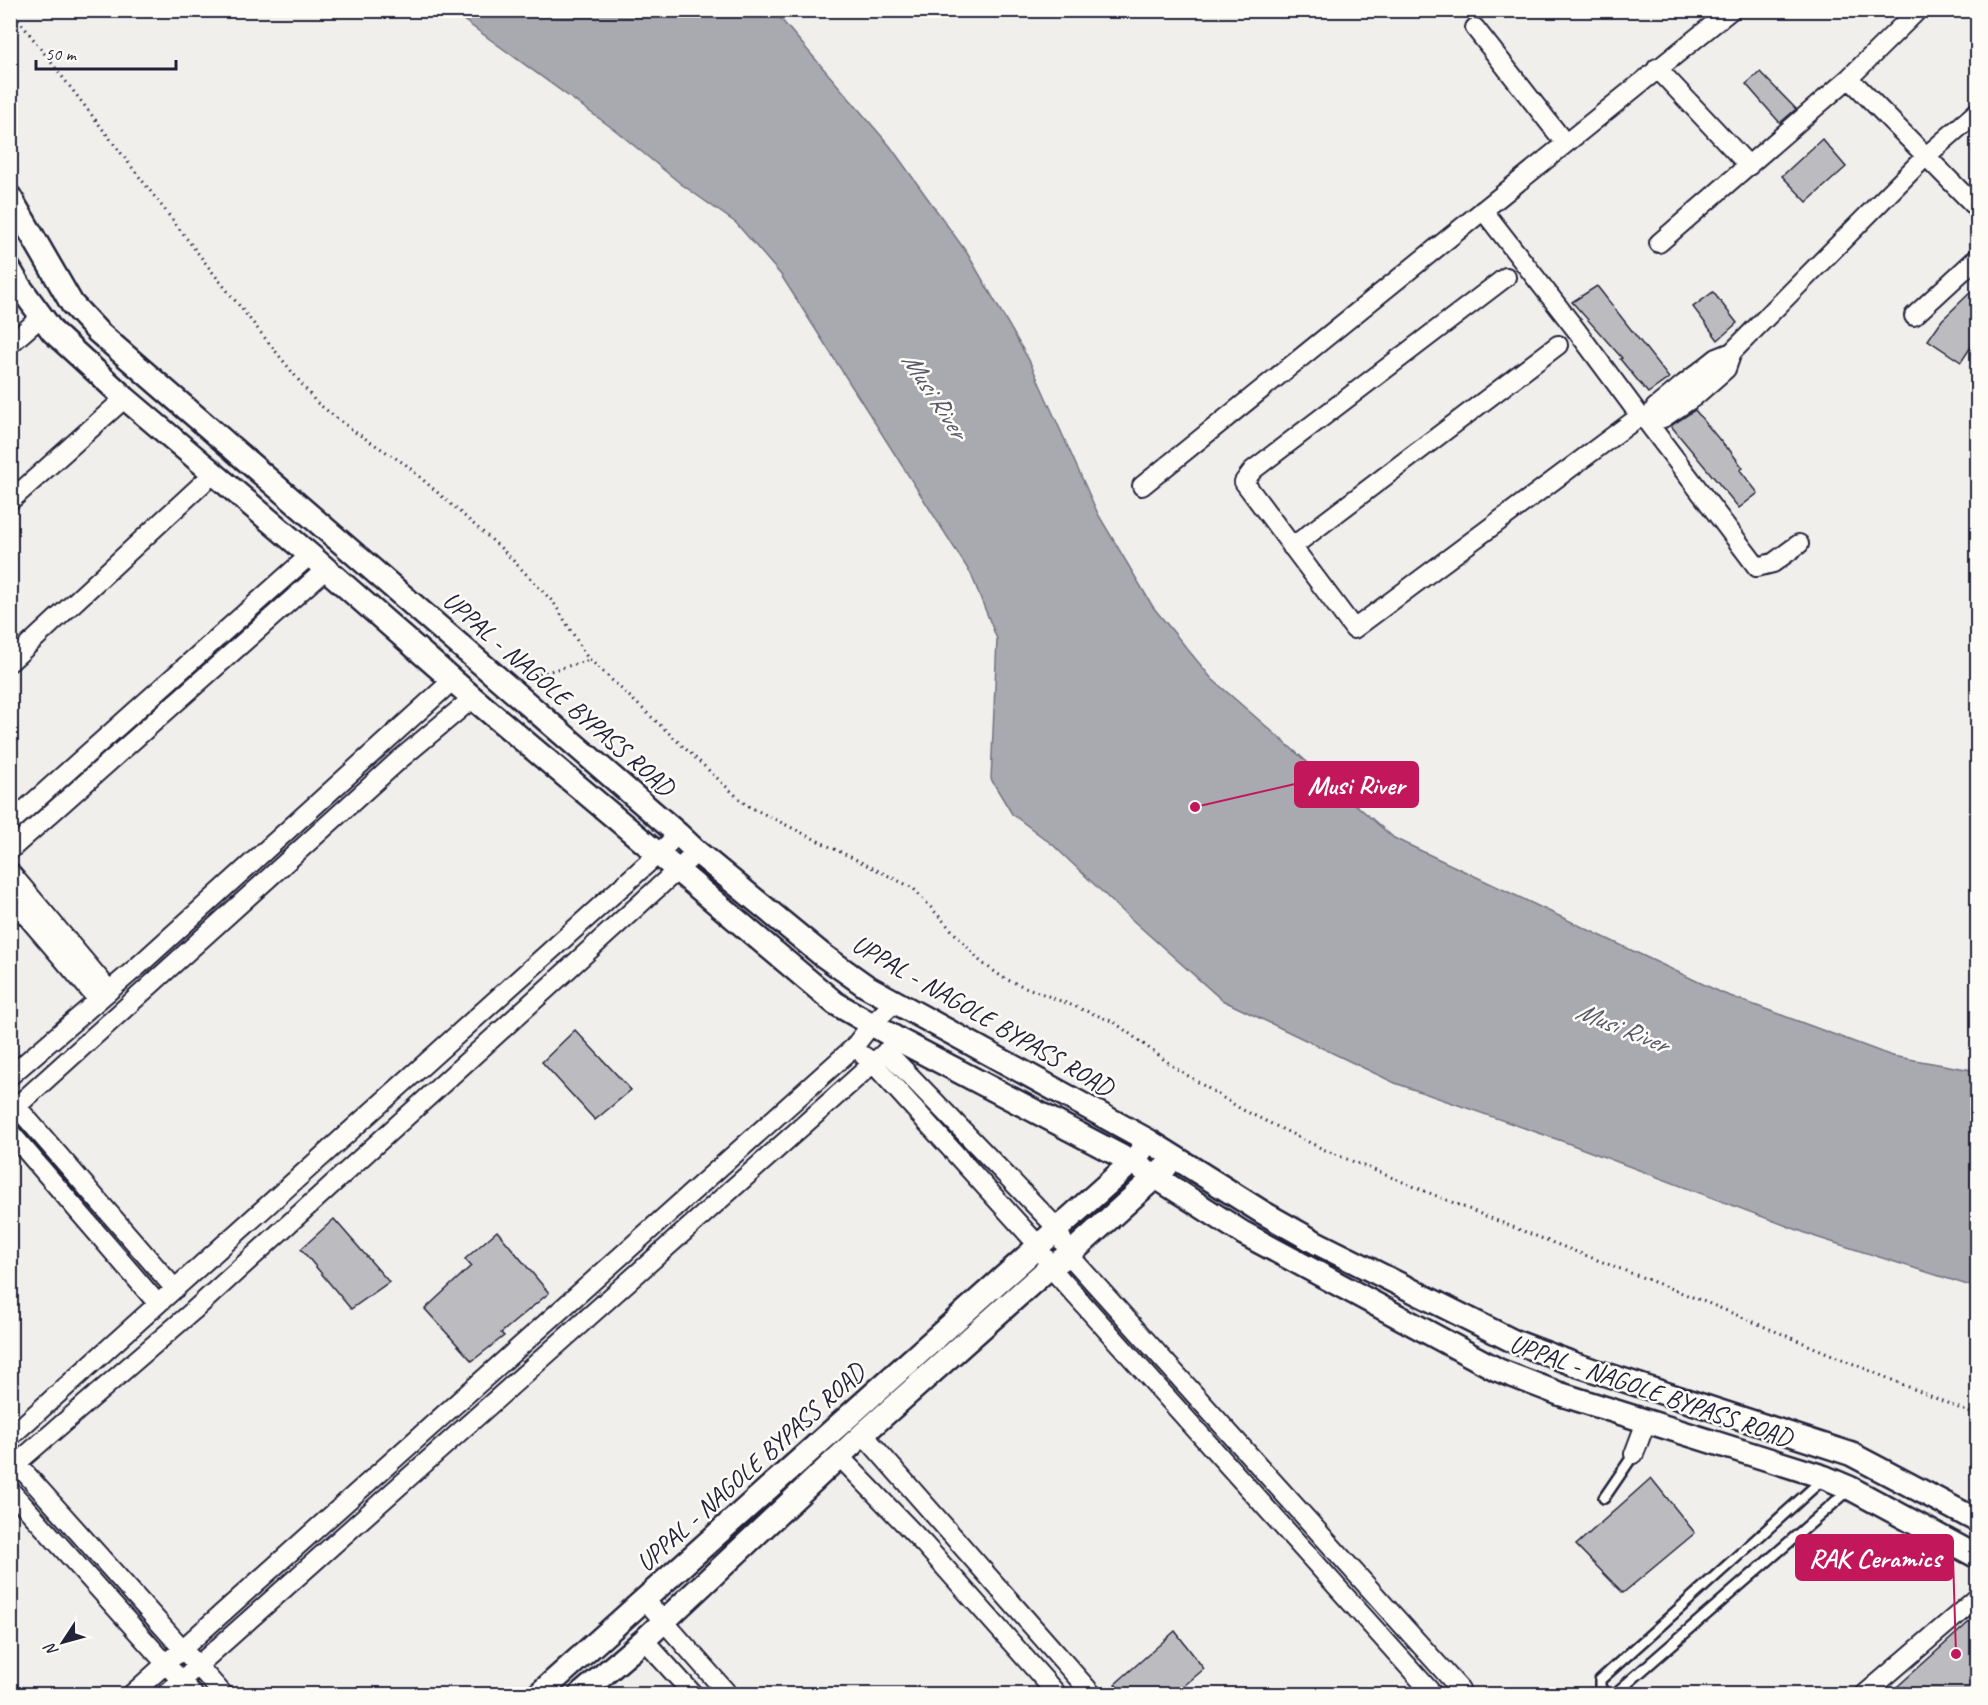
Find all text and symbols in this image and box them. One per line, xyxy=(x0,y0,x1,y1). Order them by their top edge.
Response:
scale bar xyxy=(36,33,176,71)
text: 50 m xyxy=(45,43,78,65)
water label: Musi River xyxy=(895,346,978,448)
street label: UPPAL - NAGOLE BYPASS ROAD xyxy=(436,584,683,804)
callout: Musi River xyxy=(1295,762,1418,807)
text: Musi River xyxy=(1307,768,1408,802)
street label: UPPAL - NAGOLE BYPASS ROAD xyxy=(846,927,1121,1105)
water label: Musi River xyxy=(1571,993,1677,1062)
street label: UPPAL - NAGOLE BYPASS ROAD xyxy=(1505,1327,1798,1455)
street label: UPPAL - NAGOLE BYPASS ROAD xyxy=(629,1355,873,1579)
callout: RAK Ceramics xyxy=(1796,1535,1953,1580)
text: RAK Ceramics xyxy=(1809,1541,1944,1575)
north arrow xyxy=(33,1612,93,1672)
text: N xyxy=(39,1638,63,1660)

